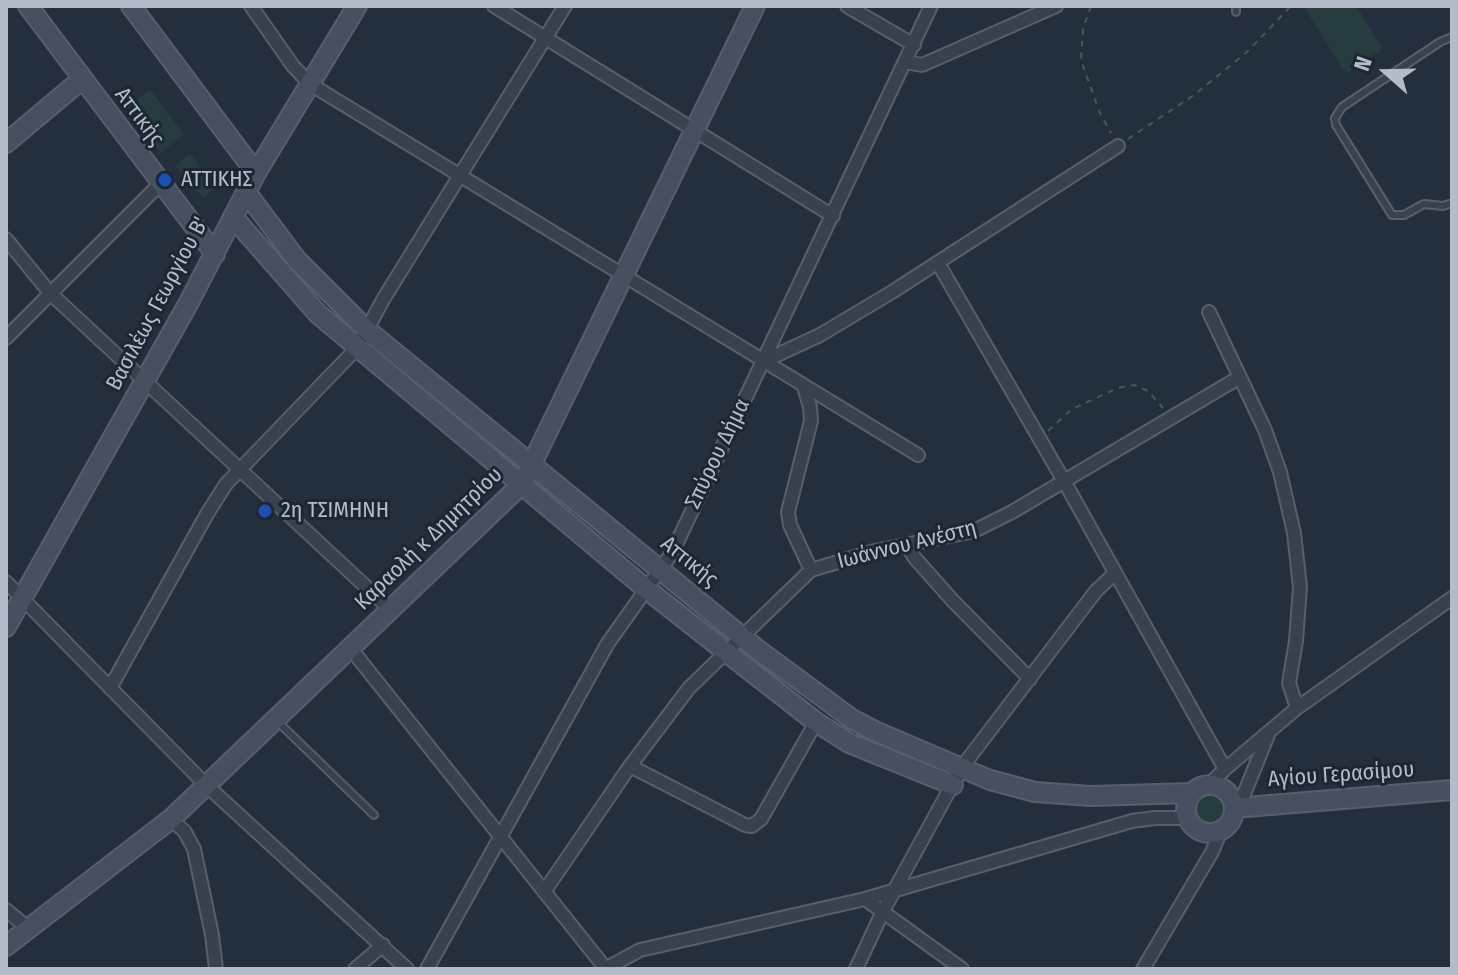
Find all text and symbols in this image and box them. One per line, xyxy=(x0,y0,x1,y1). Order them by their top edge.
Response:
north arrow xyxy=(1346,32,1426,112)
text: N xyxy=(1348,53,1378,74)
street label: Αττικής xyxy=(109,83,169,151)
place label: ΑΤΤΙΚΗΣ xyxy=(181,167,252,193)
marker: ΑΤΤΙΚΗΣ xyxy=(156,171,174,189)
street label: Βασιλέως Γεωργίου Β' xyxy=(101,213,215,395)
street label: Σπύρου Δήμα xyxy=(680,395,756,513)
street label: Καραολή κ Δημητρίου xyxy=(350,462,508,616)
place label: 2η ΤΣΙΜΗΝΗ xyxy=(281,498,389,524)
marker: 2η ΤΣΙΜΗΝΗ xyxy=(256,502,274,520)
street label: Ιωάννου Ανέστη xyxy=(835,515,979,575)
street label: Αττικής xyxy=(655,531,723,593)
street label: Αγίου Γερασίμου xyxy=(1267,757,1415,793)

